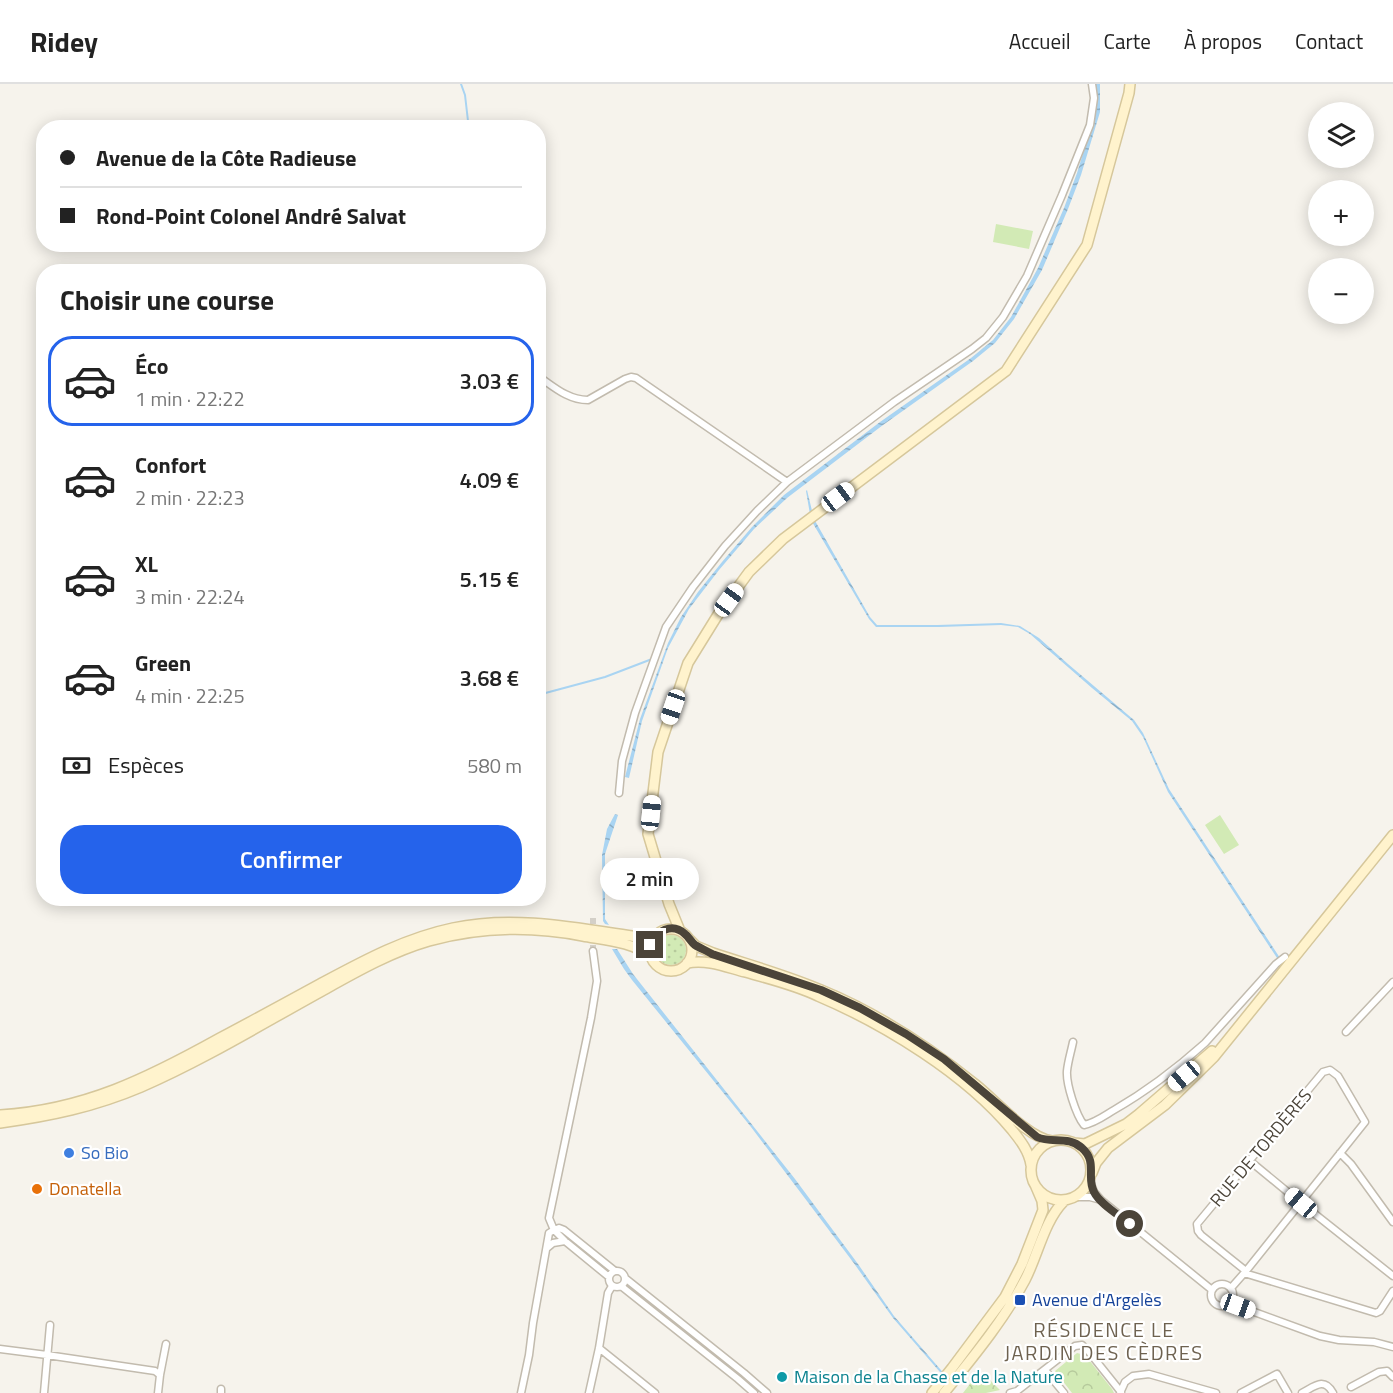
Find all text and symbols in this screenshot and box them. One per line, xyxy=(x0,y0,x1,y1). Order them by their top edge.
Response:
text: Ridey xyxy=(30,20,98,63)
text: Accueil xyxy=(1009,25,1071,57)
text: Carte xyxy=(1104,25,1151,57)
text: À propos xyxy=(1184,25,1262,57)
text: Contact xyxy=(1295,25,1363,57)
map controls xyxy=(1308,102,1374,324)
button: layers xyxy=(1308,102,1374,168)
text: Avenue de la Côte Radieuse xyxy=(96,141,357,175)
button: + xyxy=(1308,180,1374,246)
text: Rond-Point Colonel André Salvat xyxy=(96,199,406,233)
button: − xyxy=(1308,258,1374,324)
text: Choisir une course xyxy=(60,279,274,320)
text: Éco xyxy=(135,349,168,383)
icon: car xyxy=(63,354,117,408)
text: 3.03 € xyxy=(460,364,519,398)
text: 1 min · 22:22 xyxy=(135,383,245,414)
text: Confort xyxy=(135,448,206,482)
icon: car xyxy=(63,453,117,507)
text: 4.09 € xyxy=(460,463,519,497)
car xyxy=(818,479,858,515)
text: 2 min · 22:23 xyxy=(135,482,245,513)
text: XL xyxy=(135,547,158,581)
icon: car xyxy=(63,552,117,606)
text: 5.15 € xyxy=(460,562,519,596)
car xyxy=(711,580,747,620)
text: 3 min · 22:24 xyxy=(135,581,245,612)
text: Green xyxy=(135,646,191,680)
icon: car xyxy=(63,651,117,705)
text: 3.68 € xyxy=(460,661,519,695)
text: 4 min · 22:25 xyxy=(135,680,245,711)
car xyxy=(659,687,687,727)
text: Espèces xyxy=(108,748,184,782)
icon: cash xyxy=(60,749,93,782)
text: 580 m xyxy=(467,750,522,781)
car xyxy=(640,794,662,832)
button: Confirmer xyxy=(60,825,522,894)
callout: 2 min xyxy=(600,858,700,900)
text: 2 min xyxy=(625,863,674,894)
route end xyxy=(636,931,663,958)
car xyxy=(1164,1058,1204,1094)
street label: RUE DE TORDÈRES xyxy=(1203,1083,1318,1212)
place label: So Bio xyxy=(81,1139,129,1166)
marker: So Bio xyxy=(62,1146,76,1160)
place label: Donatella xyxy=(49,1175,122,1202)
marker: Donatella xyxy=(30,1182,44,1196)
car xyxy=(1281,1185,1321,1221)
route start xyxy=(1116,1210,1143,1237)
place label: Avenue d'Argelès xyxy=(1032,1286,1162,1313)
car xyxy=(1218,1291,1258,1321)
marker: Avenue d'Argelès xyxy=(1013,1293,1027,1307)
district label: RÉSIDENCE LE JARDIN DES CÈDRES xyxy=(1004,1314,1204,1368)
place label: Maison de la Chasse et de la Nature xyxy=(794,1363,1063,1390)
marker: Maison de la Chasse et de la Nature xyxy=(775,1370,789,1384)

